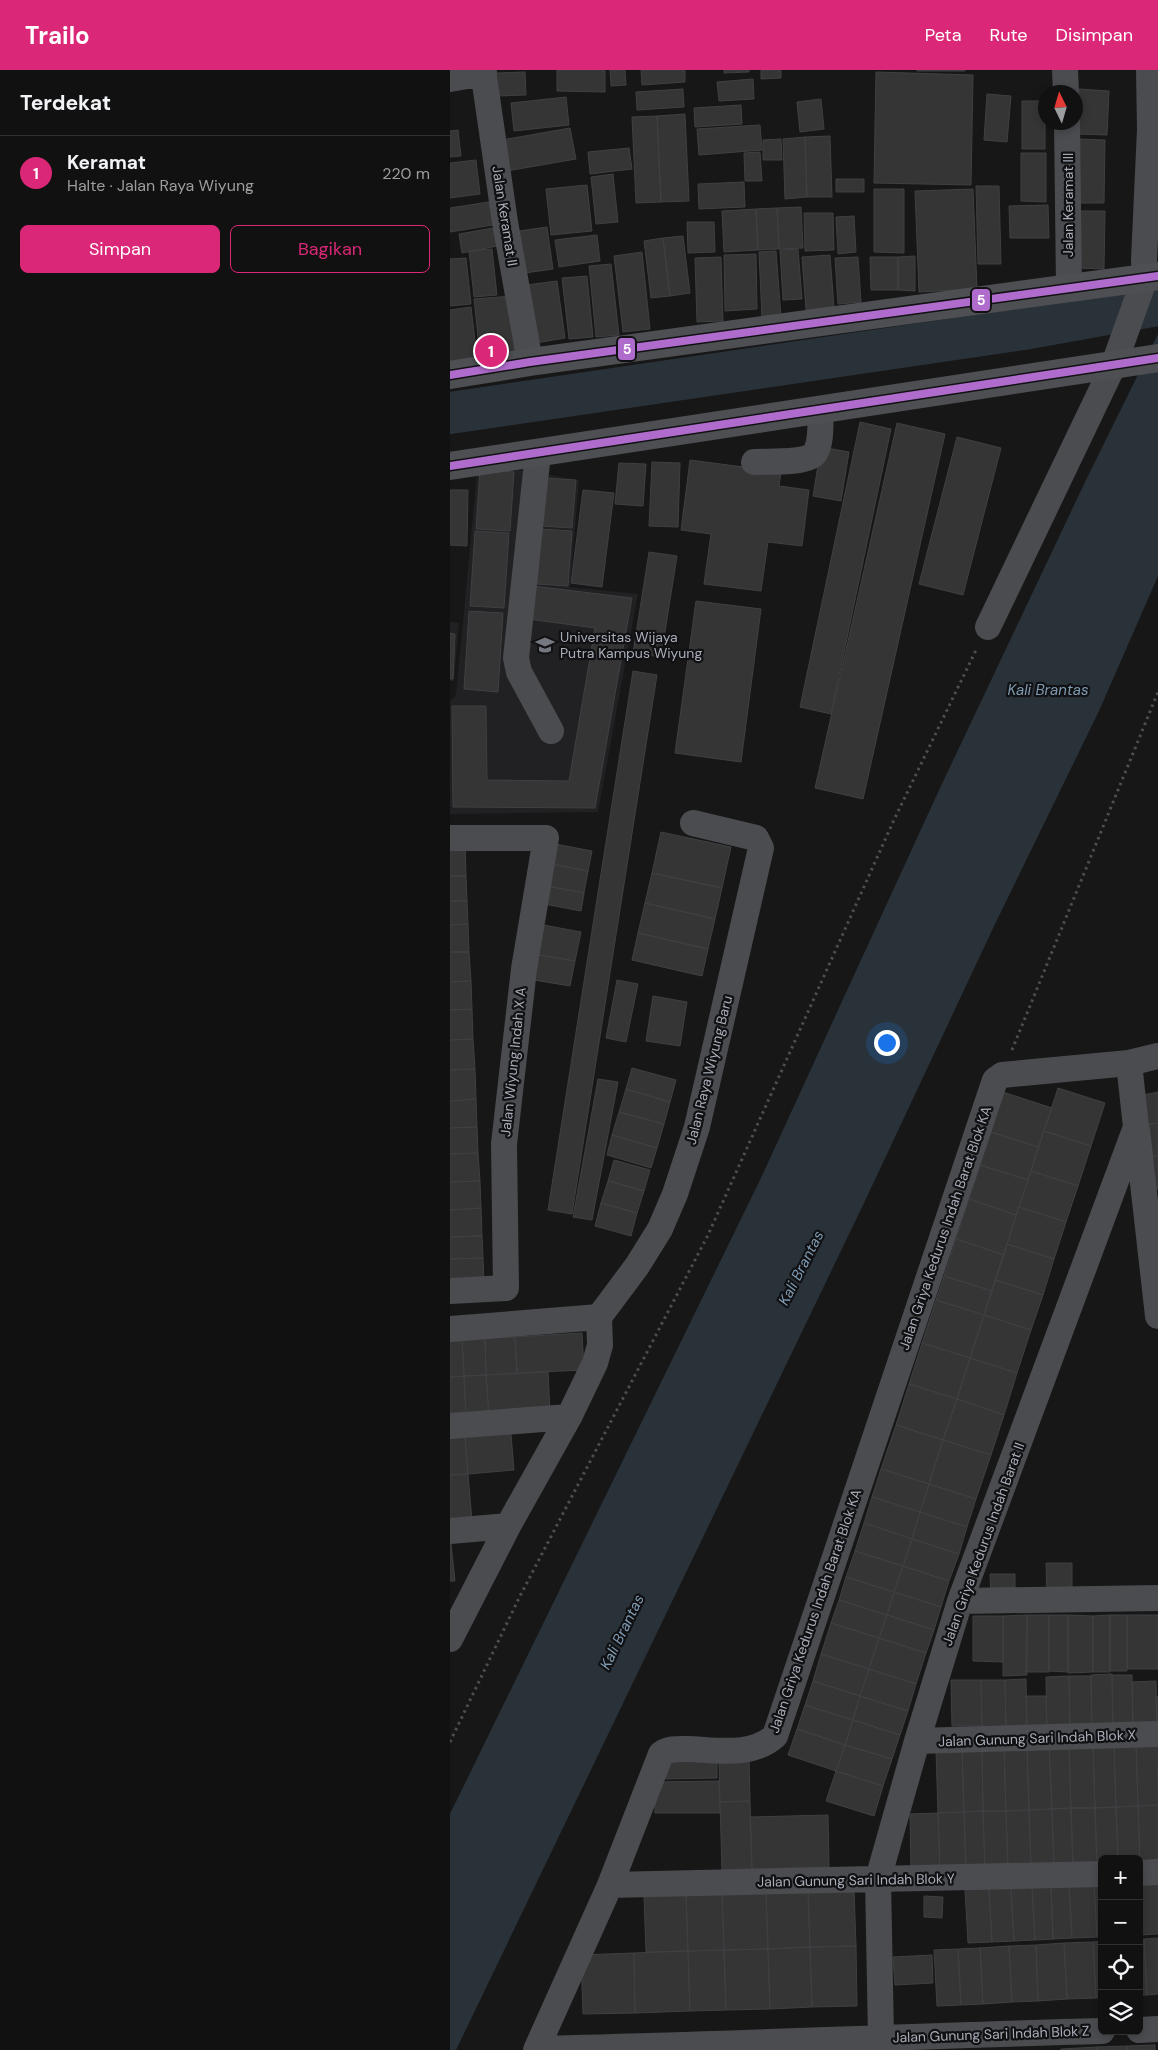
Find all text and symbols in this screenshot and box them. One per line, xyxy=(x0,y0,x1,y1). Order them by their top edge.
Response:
text: Trailo xyxy=(25,20,90,51)
text: Peta xyxy=(925,23,961,47)
text: Rute xyxy=(989,23,1028,47)
text: Disimpan xyxy=(1056,23,1133,47)
north arrow xyxy=(1038,85,1083,130)
text: Terdekat xyxy=(20,89,111,117)
text: Keramat xyxy=(67,150,146,175)
street label: Jalan Keramat III xyxy=(1059,153,1077,257)
text: 1 xyxy=(33,163,39,184)
text: 220 m xyxy=(382,163,430,184)
street label: Jalan Keramat II xyxy=(488,165,522,267)
text: Halte · Jalan Raya Wiyung xyxy=(67,175,254,196)
button: Simpan xyxy=(20,225,220,273)
button: Bagikan xyxy=(230,225,430,273)
line badge: 5 xyxy=(971,288,991,312)
text: 5 xyxy=(977,291,985,309)
pin: 1 xyxy=(475,332,507,370)
line badge: 5 xyxy=(617,337,636,361)
text: 5 xyxy=(623,340,631,358)
place label: Universitas Wijaya Putra Kampus Wiyung xyxy=(560,628,702,662)
school or university icon: Universitas Wijaya Putra Kampus Wiyung xyxy=(534,634,556,656)
water label: Kali Brantas xyxy=(1007,680,1089,700)
street label: Jalan Wiyung Indah X A xyxy=(496,986,530,1138)
street label: Jalan Raya Wiyung Baru xyxy=(682,994,736,1146)
your location xyxy=(874,1030,900,1056)
street label: Jalan Griya Kedurus Indah Barat Blok KA xyxy=(895,1104,995,1352)
water label: Kali Brantas xyxy=(774,1227,828,1309)
street label: Jalan Griya Kedurus Indah Barat II xyxy=(938,1440,1028,1648)
street label: Jalan Griya Kedurus Indah Barat Blok KA xyxy=(765,1487,865,1735)
water label: Kali Brantas xyxy=(595,1591,649,1673)
street label: Jalan Gunung Sari Indah Blok X xyxy=(938,1726,1136,1750)
map controls xyxy=(1098,1855,1143,2035)
button: + xyxy=(1098,1855,1143,1900)
street label: Jalan Gunung Sari Indah Blok Y xyxy=(757,1869,955,1891)
button: − xyxy=(1098,1900,1143,1945)
button: locate xyxy=(1098,1945,1143,1990)
button: layers xyxy=(1098,1990,1143,2035)
street label: Jalan Gunung Sari Indah Blok Z xyxy=(892,2022,1090,2046)

